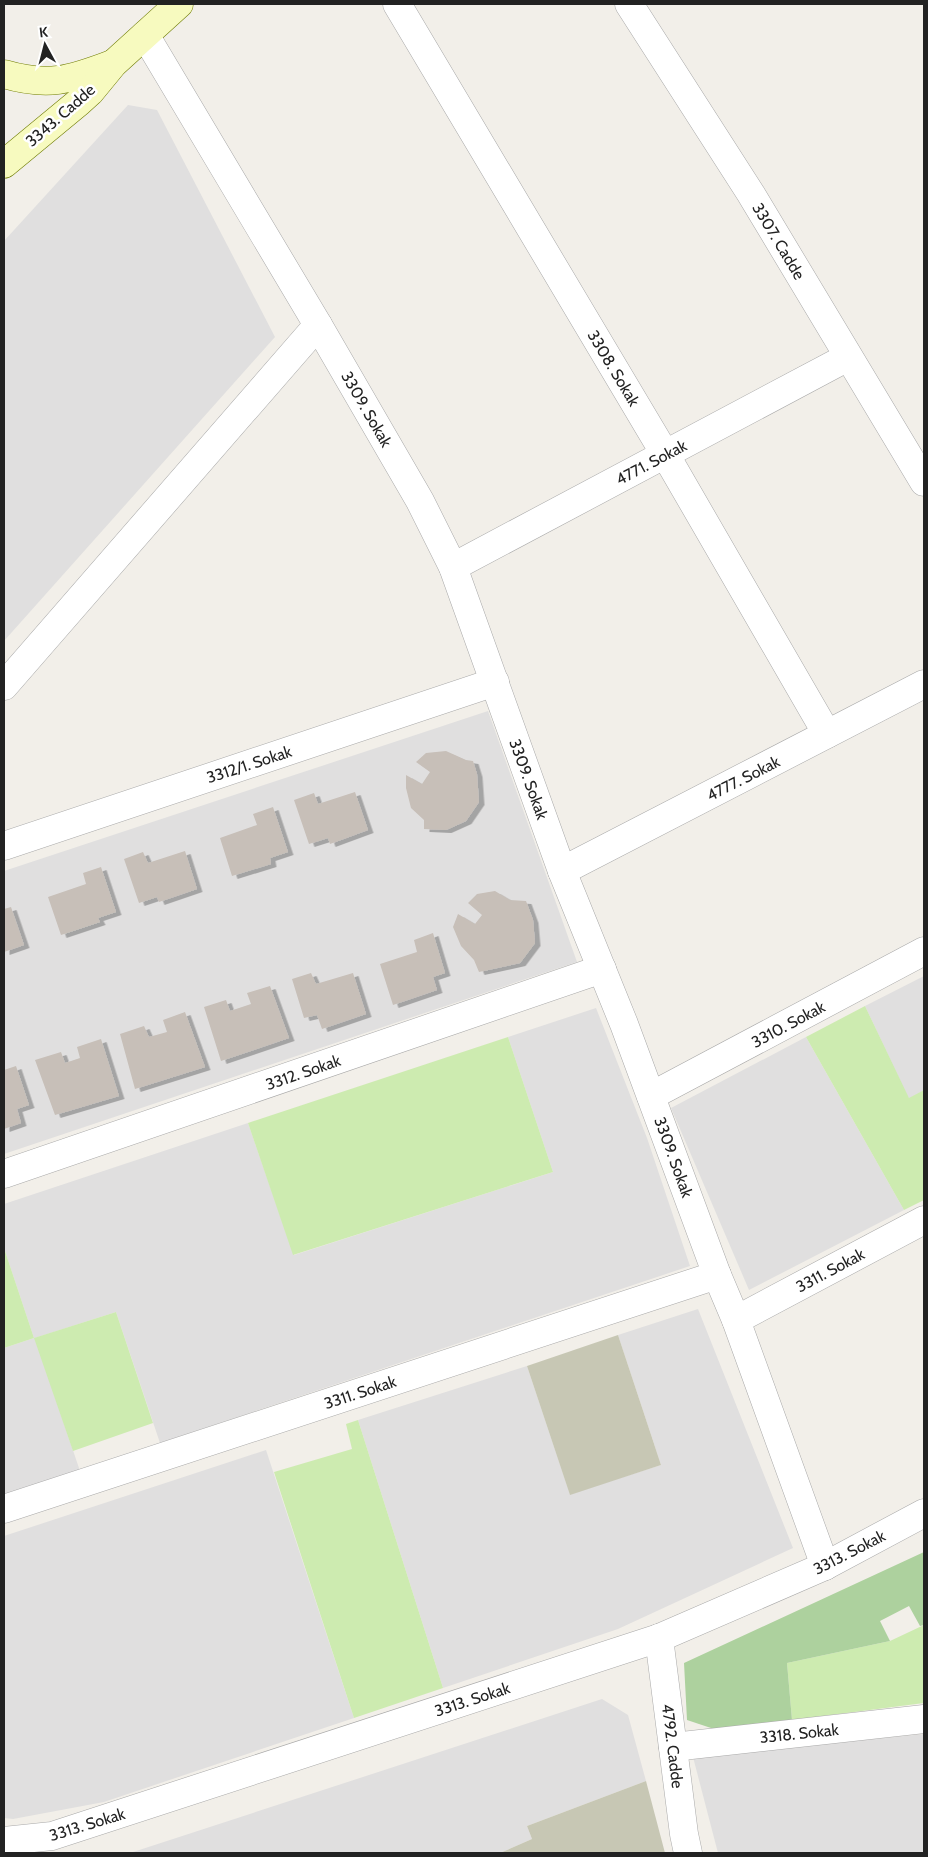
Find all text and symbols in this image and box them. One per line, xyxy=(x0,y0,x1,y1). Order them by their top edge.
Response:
north arrow xyxy=(20,20,70,70)
text: K xyxy=(38,23,49,42)
street label: 3343. Cadde xyxy=(22,80,99,151)
street label: 3307. Cadde xyxy=(748,199,809,283)
street label: 3308. Sokak xyxy=(583,327,644,410)
street label: 3309. Sokak xyxy=(337,368,396,451)
street label: 4771. Sokak xyxy=(613,435,691,489)
street label: 3309. Sokak xyxy=(505,736,552,823)
street label: 3312/1. Sokak xyxy=(204,742,295,787)
street label: 4777. Sokak xyxy=(703,751,784,805)
street label: 3310. Sokak xyxy=(748,997,829,1052)
street label: 3312. Sokak xyxy=(263,1051,344,1094)
street label: 3309. Sokak xyxy=(650,1114,697,1201)
street label: 3311. Sokak xyxy=(793,1244,868,1296)
street label: 3311. Sokak xyxy=(322,1372,399,1413)
street label: 3313. Sokak xyxy=(810,1526,889,1579)
street label: 3313. Sokak xyxy=(432,1678,513,1721)
street label: 4792. Cadde xyxy=(658,1703,687,1789)
street label: 3318. Sokak xyxy=(759,1720,840,1747)
street label: 3313. Sokak xyxy=(47,1804,128,1845)

